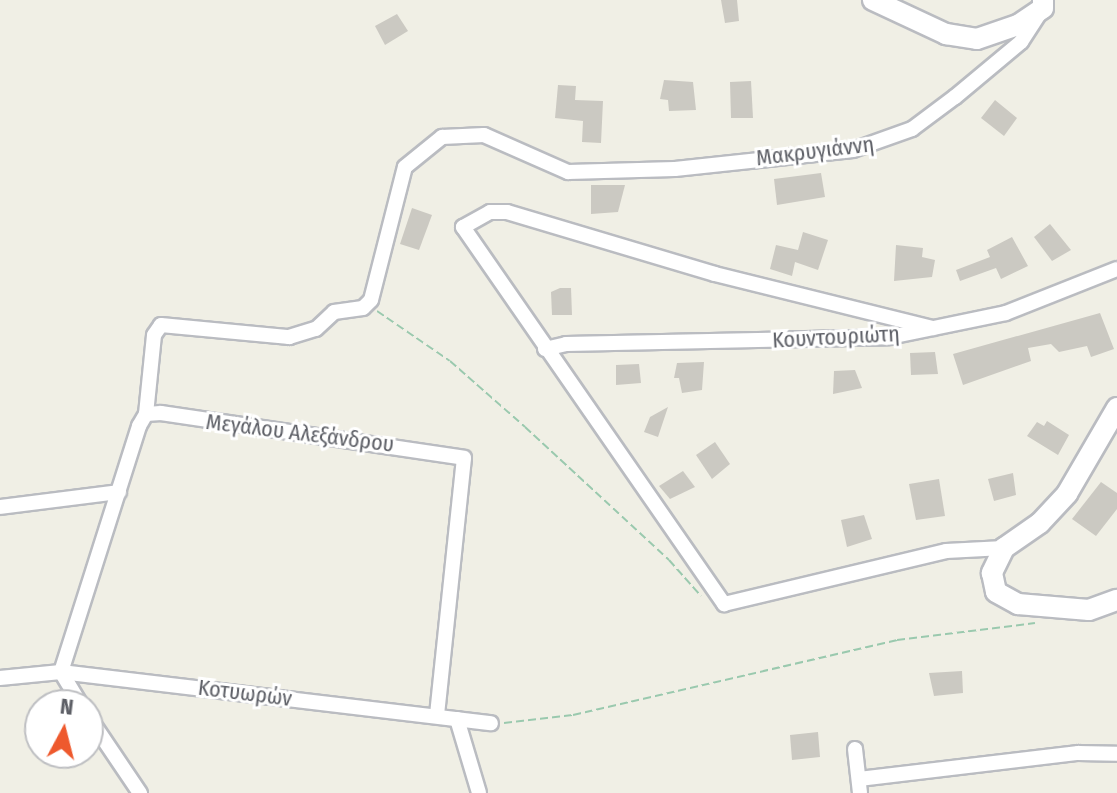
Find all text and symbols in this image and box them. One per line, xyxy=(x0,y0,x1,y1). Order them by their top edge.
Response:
street label: Μακρυγιάννη xyxy=(755,131,875,171)
street label: Κουντουριώτη xyxy=(772,320,900,354)
street label: Μεγάλου Αλεξάνδρου xyxy=(204,408,396,458)
street label: Κοτυωρών xyxy=(197,674,293,712)
north arrow xyxy=(24,689,104,769)
text: N xyxy=(59,692,75,721)

